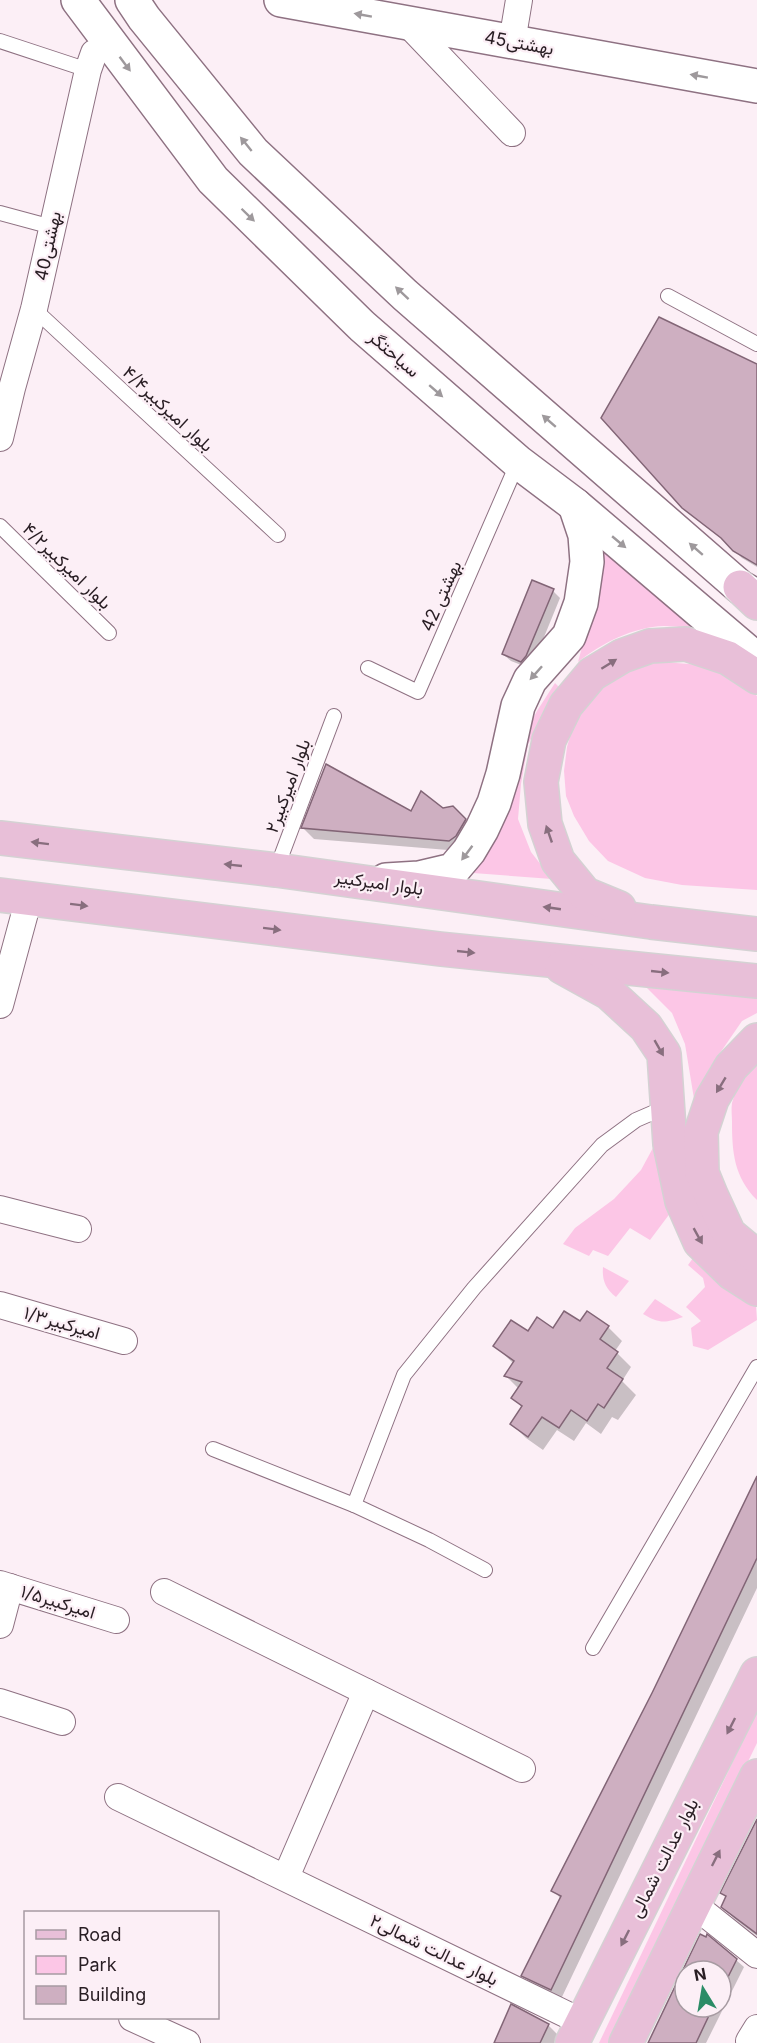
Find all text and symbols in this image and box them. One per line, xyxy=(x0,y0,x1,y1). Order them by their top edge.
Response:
one-way arrow xyxy=(353,10,372,19)
street label: بهشتی45 xyxy=(483,26,555,60)
one-way arrow xyxy=(118,57,130,72)
one-way arrow xyxy=(690,71,709,80)
one-way arrow xyxy=(240,136,253,151)
one-way arrow xyxy=(241,207,255,221)
street label: 40بهشتی xyxy=(30,209,66,283)
one-way arrow xyxy=(395,287,410,300)
street label: سیاحتگر xyxy=(363,325,424,382)
street label: بلوار امیرکبیر۴/۴ xyxy=(118,361,218,457)
one-way arrow xyxy=(429,384,444,398)
one-way arrow xyxy=(542,415,557,428)
street label: بلوار امیرکبیر۴/۲ xyxy=(18,518,116,614)
one-way arrow xyxy=(611,535,626,548)
one-way arrow xyxy=(689,543,704,556)
street label: 42 بهشتی xyxy=(416,557,466,635)
one-way arrow xyxy=(601,658,617,669)
one-way arrow xyxy=(530,665,543,680)
street label: ۲بلوار امیرکبیر xyxy=(261,736,315,836)
one-way arrow xyxy=(544,825,553,843)
one-way arrow xyxy=(30,838,49,848)
one-way arrow xyxy=(461,845,473,860)
one-way arrow xyxy=(224,860,243,870)
street label: بلوار امیرکبیر xyxy=(332,866,425,900)
one-way arrow xyxy=(70,900,89,909)
one-way arrow xyxy=(542,903,561,912)
one-way arrow xyxy=(263,924,282,933)
one-way arrow xyxy=(457,947,476,957)
one-way arrow xyxy=(651,967,670,977)
one-way arrow xyxy=(654,1040,664,1057)
one-way arrow xyxy=(715,1077,726,1093)
one-way arrow xyxy=(693,1228,704,1244)
street label: امیرکبیر۱/۳ xyxy=(21,1302,103,1344)
street label: امیرکبیر۱/۵ xyxy=(18,1580,98,1624)
one-way arrow xyxy=(726,1718,736,1735)
street label: بلوار عدالت شمالی xyxy=(625,1795,703,1921)
one-way arrow xyxy=(712,1850,721,1867)
street label: بلوار عدالت شمالی۲ xyxy=(366,1909,502,1991)
legend xyxy=(24,1911,219,2019)
text: Road xyxy=(78,1924,121,1945)
one-way arrow xyxy=(620,1929,629,1946)
text: Park xyxy=(78,1954,117,1975)
north arrow xyxy=(673,1959,733,2019)
text: N xyxy=(692,1963,708,1985)
text: Building xyxy=(78,1984,146,2005)

